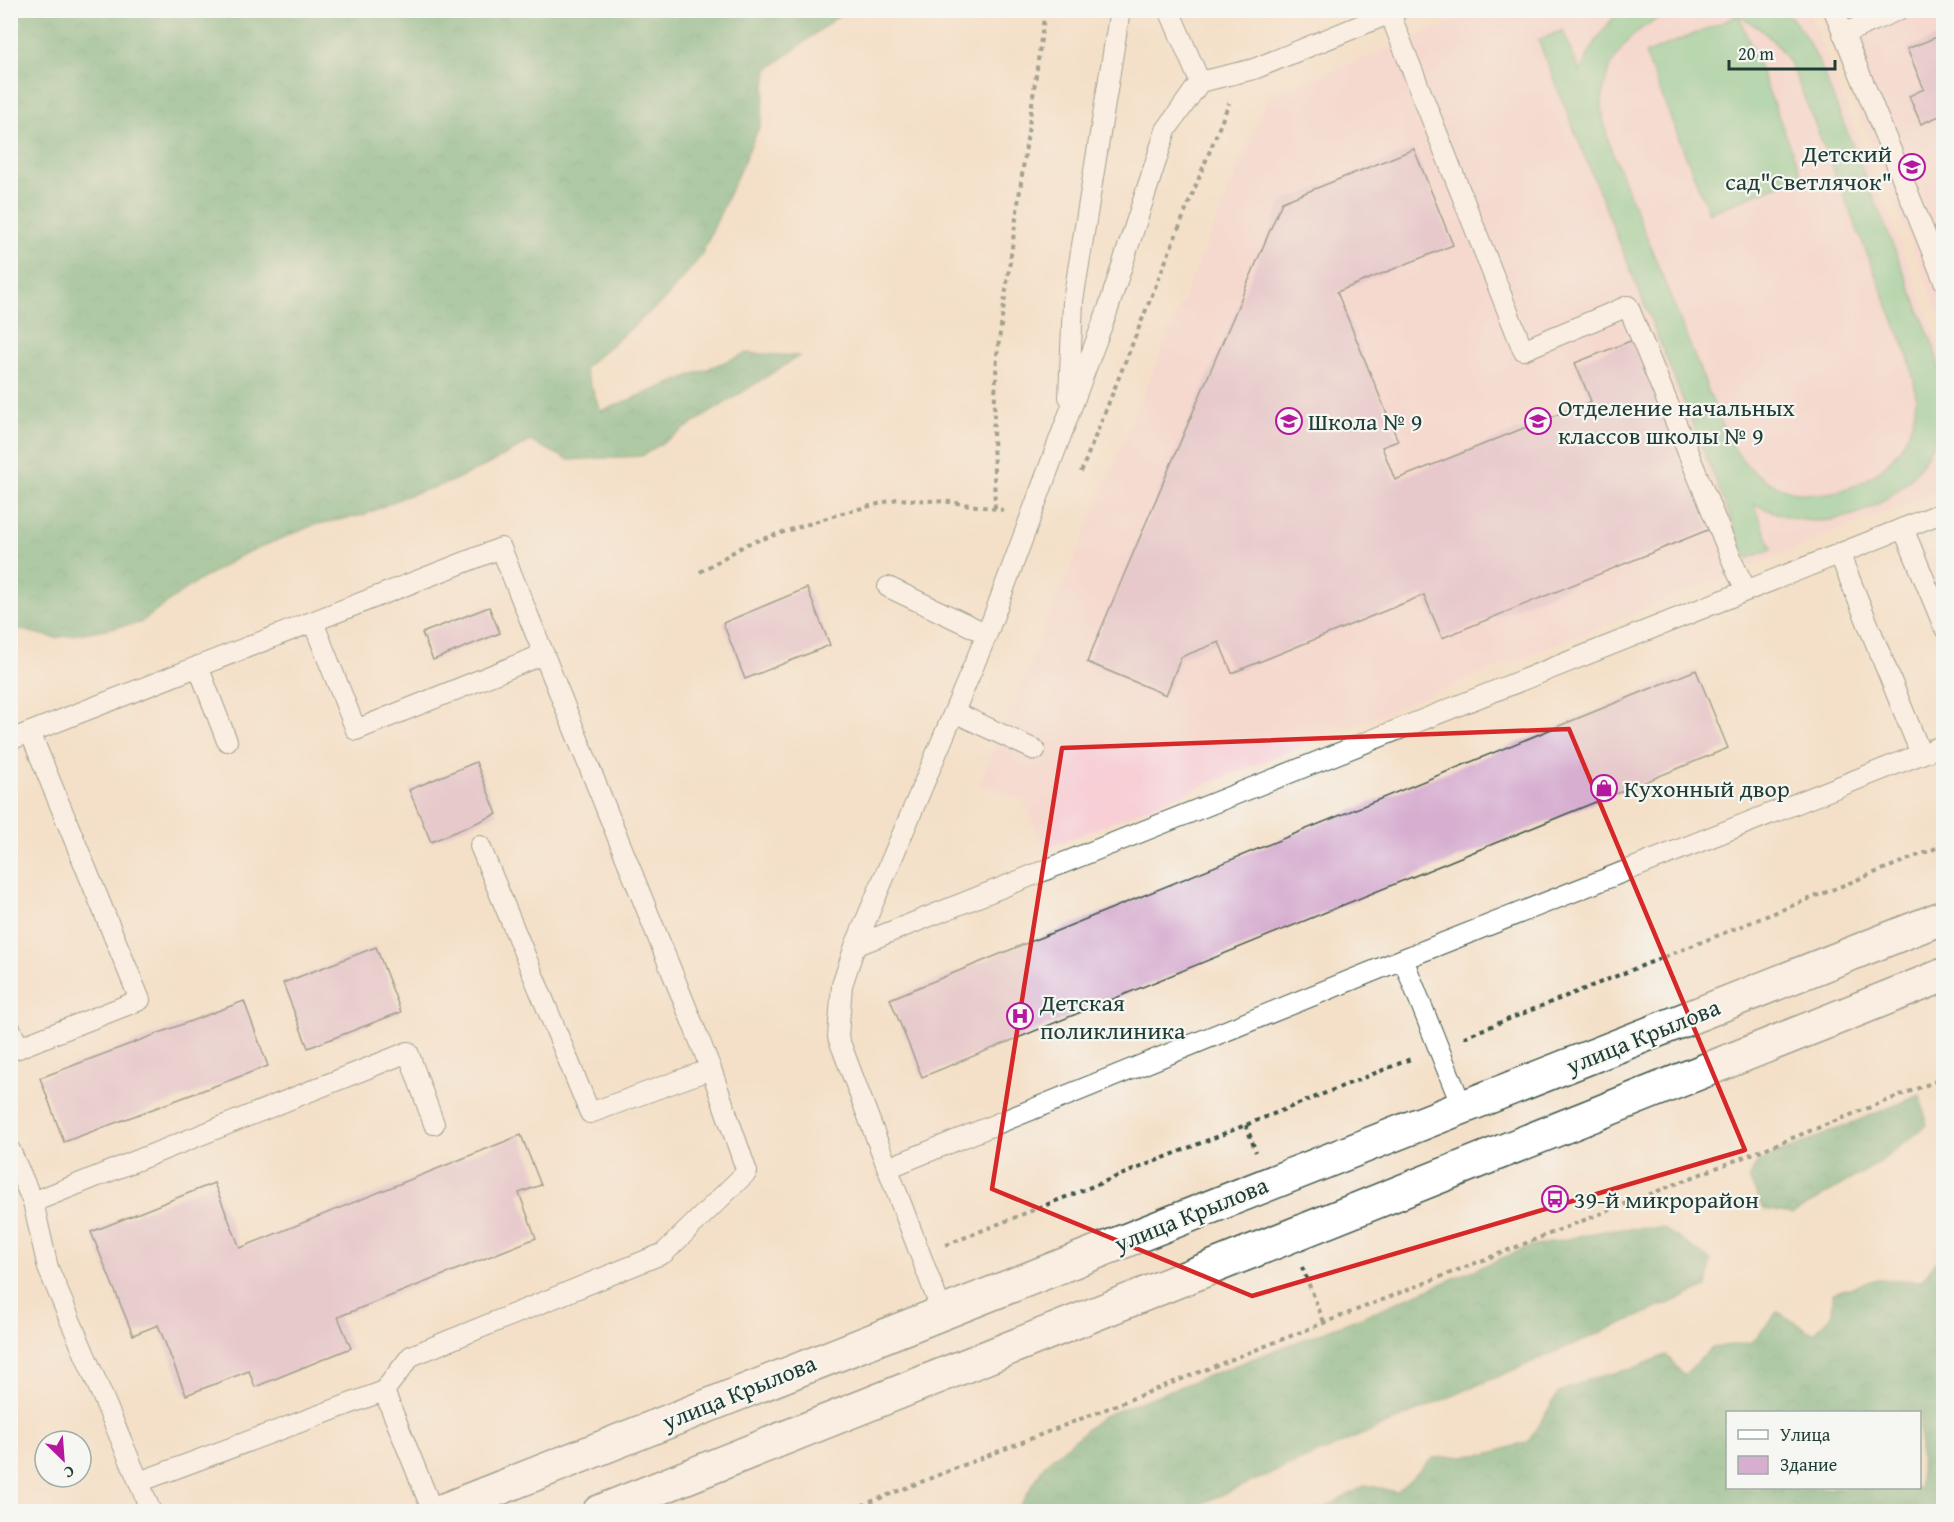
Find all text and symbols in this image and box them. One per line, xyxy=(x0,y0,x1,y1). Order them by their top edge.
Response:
scale bar xyxy=(1729,33,1836,71)
text: 20 m xyxy=(1738,40,1774,67)
place label: Детский сад"Светлячок" xyxy=(1725,136,1892,199)
school or university icon: Детский сад"Светлячок" xyxy=(1897,152,1927,182)
place label: Отделение начальных классов школы № 9 xyxy=(1558,390,1796,453)
place label: Школа № 9 xyxy=(1308,404,1422,439)
school or university icon: Школа № 9 xyxy=(1274,406,1304,436)
school or university icon: Отделение начальных классов школы № 9 xyxy=(1523,406,1553,436)
place label: Кухонный двор xyxy=(1624,771,1790,806)
shop icon: Кухонный двор xyxy=(1589,773,1619,803)
place label: Детская поликлиника xyxy=(1039,985,1186,1048)
street label: улица Крылова xyxy=(1560,989,1726,1083)
hospital icon: Детская поликлиника xyxy=(1005,1001,1035,1031)
street label: улица Крылова xyxy=(1108,1167,1274,1261)
place label: 39-й микрорайон xyxy=(1574,1182,1759,1217)
bus stop icon: 39-й микрорайон xyxy=(1540,1184,1570,1214)
street label: улица Крылова xyxy=(656,1345,822,1439)
legend xyxy=(1726,1411,1921,1489)
text: Улица xyxy=(1780,1421,1831,1448)
north arrow xyxy=(33,1429,93,1489)
text: Здание xyxy=(1780,1451,1837,1478)
text: С xyxy=(60,1460,79,1485)

